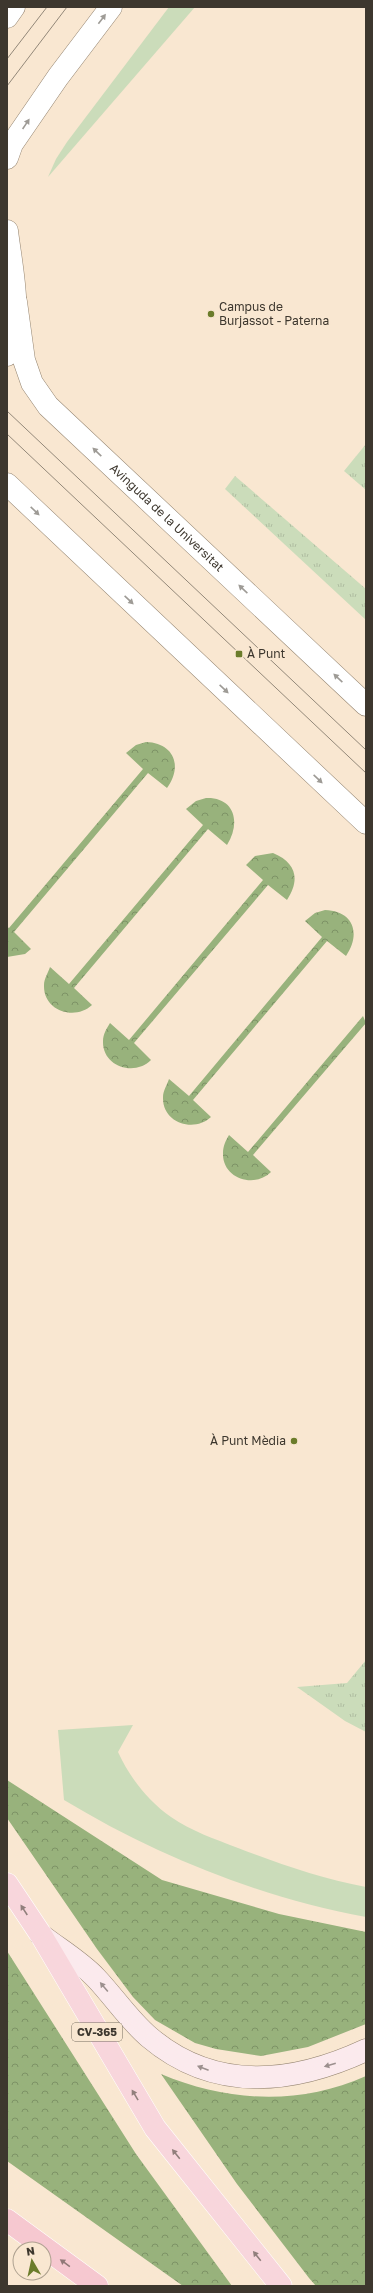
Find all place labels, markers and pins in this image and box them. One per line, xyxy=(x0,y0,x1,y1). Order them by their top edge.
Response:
place label: Campus de Burjassot - Paterna xyxy=(219,299,329,328)
marker: Campus de Burjassot - Paterna xyxy=(206,309,216,319)
place label: À Punt xyxy=(247,646,285,661)
marker: À Punt xyxy=(234,649,244,659)
place label: À Punt Mèdia xyxy=(210,1433,286,1448)
marker: À Punt Mèdia xyxy=(289,1436,299,1446)

